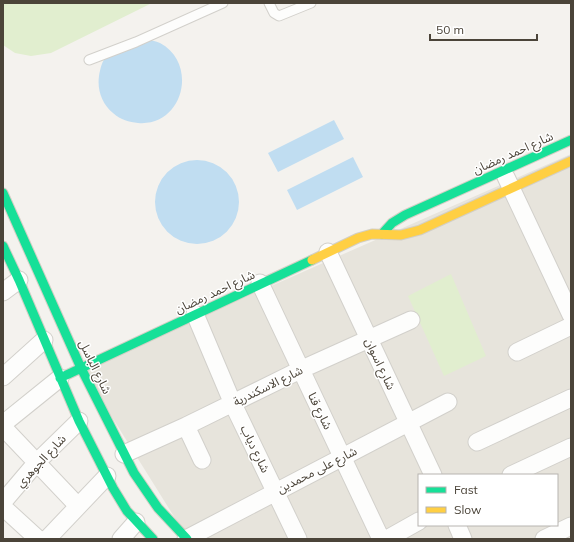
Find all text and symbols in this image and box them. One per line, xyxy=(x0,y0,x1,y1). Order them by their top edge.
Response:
scale bar xyxy=(430,16,537,42)
text: 50 m xyxy=(436,22,464,37)
street label: شارع احمد رمضان xyxy=(470,128,556,179)
street label: شارع احمد رمضان xyxy=(173,267,258,318)
street label: شارع اسوان xyxy=(360,335,399,393)
street label: شارع الباسل xyxy=(74,337,115,397)
street label: شارع الاسكندرية xyxy=(230,362,306,411)
street label: شارع قنا xyxy=(303,390,336,433)
street label: شارع دياب xyxy=(236,422,273,476)
street label: شارع الجوهري xyxy=(12,431,71,492)
street label: شارع على محمدين xyxy=(274,443,360,498)
legend xyxy=(418,474,558,526)
text: Fast xyxy=(454,482,478,497)
text: Slow xyxy=(454,502,482,517)

